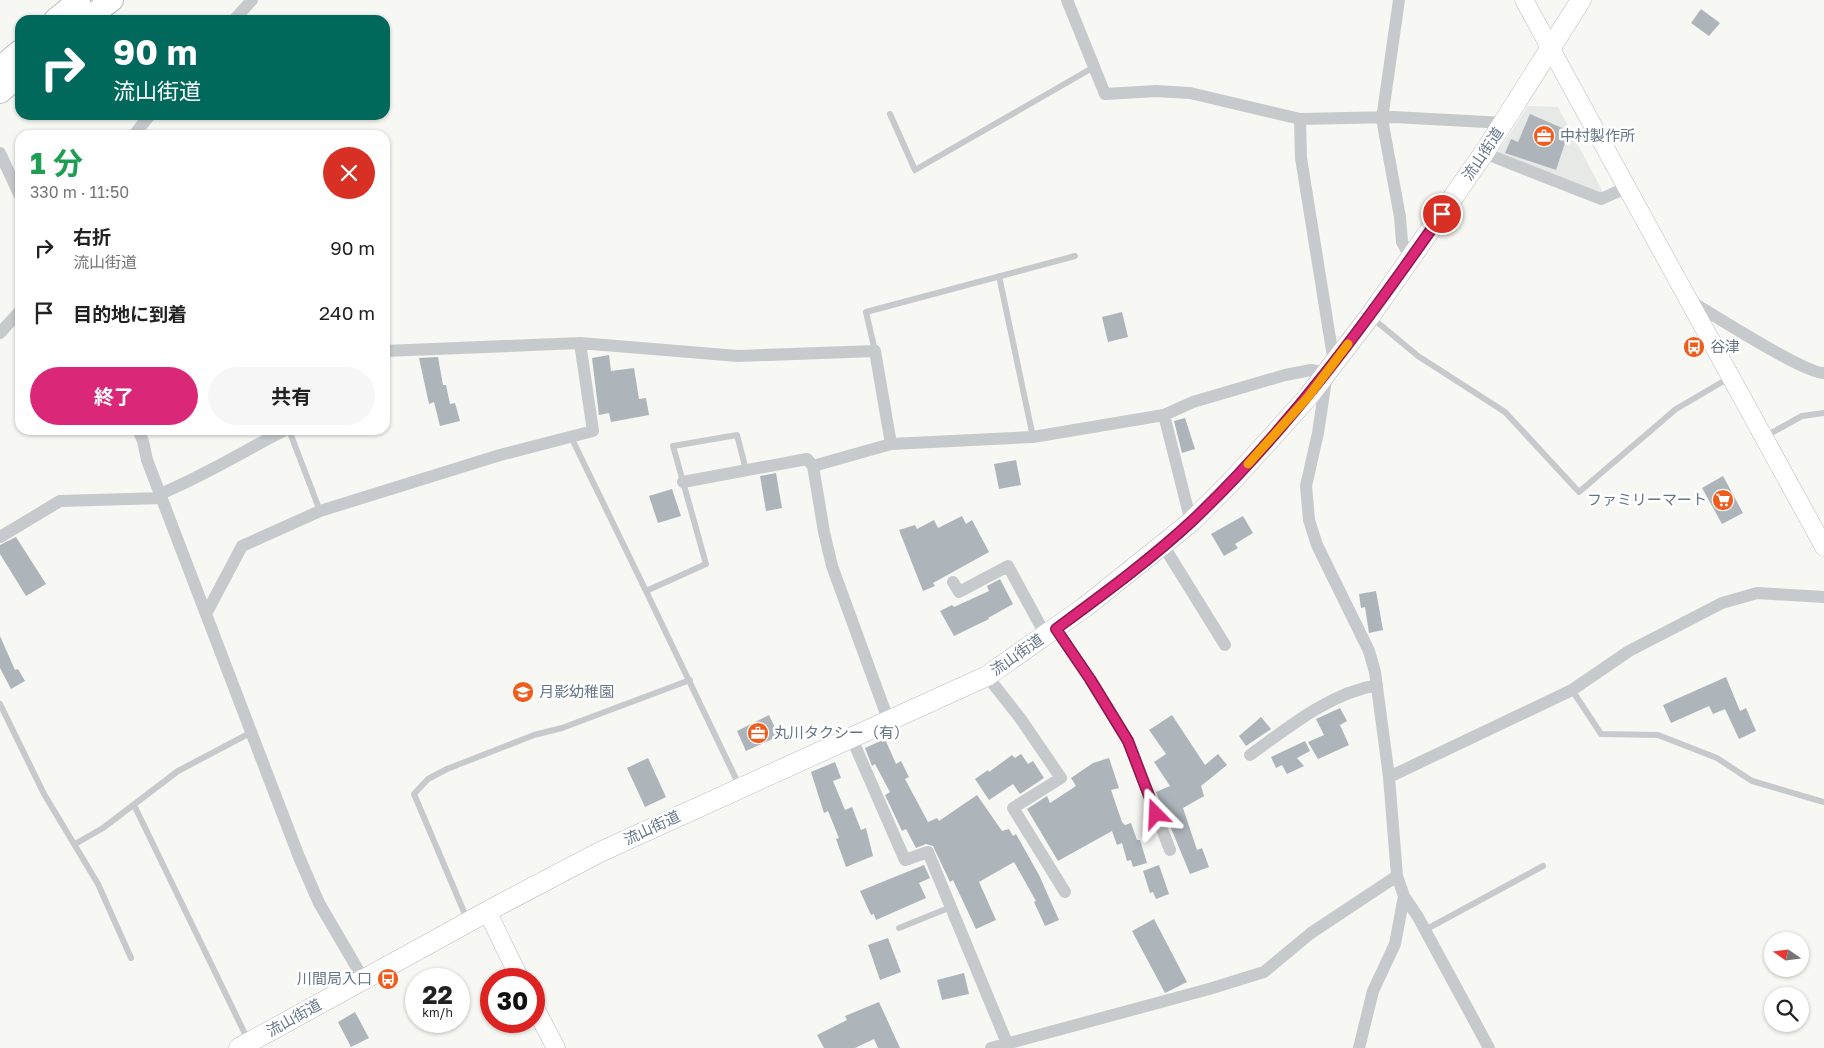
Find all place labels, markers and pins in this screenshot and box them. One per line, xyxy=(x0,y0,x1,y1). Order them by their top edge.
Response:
office icon: 中村製作所 xyxy=(1532,124,1556,148)
place label: 中村製作所 xyxy=(1560,126,1635,144)
pin xyxy=(1421,193,1463,235)
bus stop icon: 谷津 xyxy=(1682,335,1706,359)
place label: 谷津 xyxy=(1710,337,1740,355)
supermarket icon: ファミリーマート xyxy=(1711,488,1735,512)
place label: ファミリーマート xyxy=(1587,490,1707,508)
school or university icon: 月影幼稚園 xyxy=(511,680,535,704)
place label: 月影幼稚園 xyxy=(539,682,614,700)
office icon: 丸川タクシー（有） xyxy=(746,721,770,745)
place label: 丸川タクシー（有） xyxy=(774,723,909,741)
bus stop icon: 川間局入口 xyxy=(376,967,400,991)
place label: 川間局入口 xyxy=(297,969,372,987)

